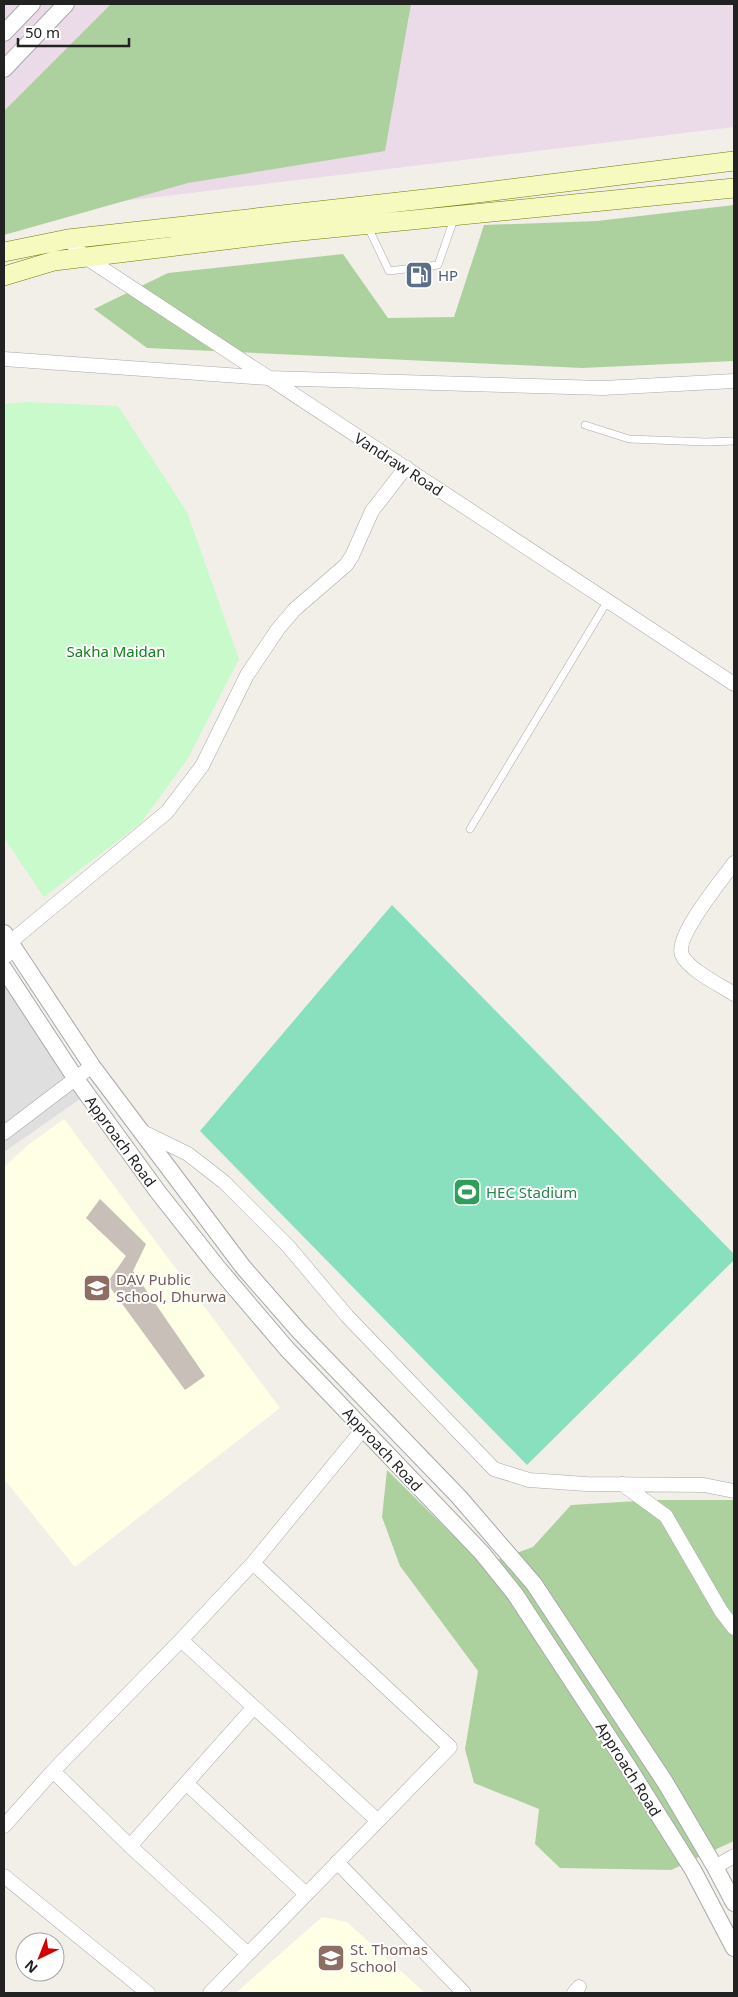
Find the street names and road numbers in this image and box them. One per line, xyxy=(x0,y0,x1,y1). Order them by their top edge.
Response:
street label: Vandraw Road xyxy=(351,428,447,500)
street label: Approach Road xyxy=(81,1091,161,1191)
street label: Approach Road xyxy=(339,1403,427,1495)
street label: Approach Road xyxy=(592,1718,666,1820)

